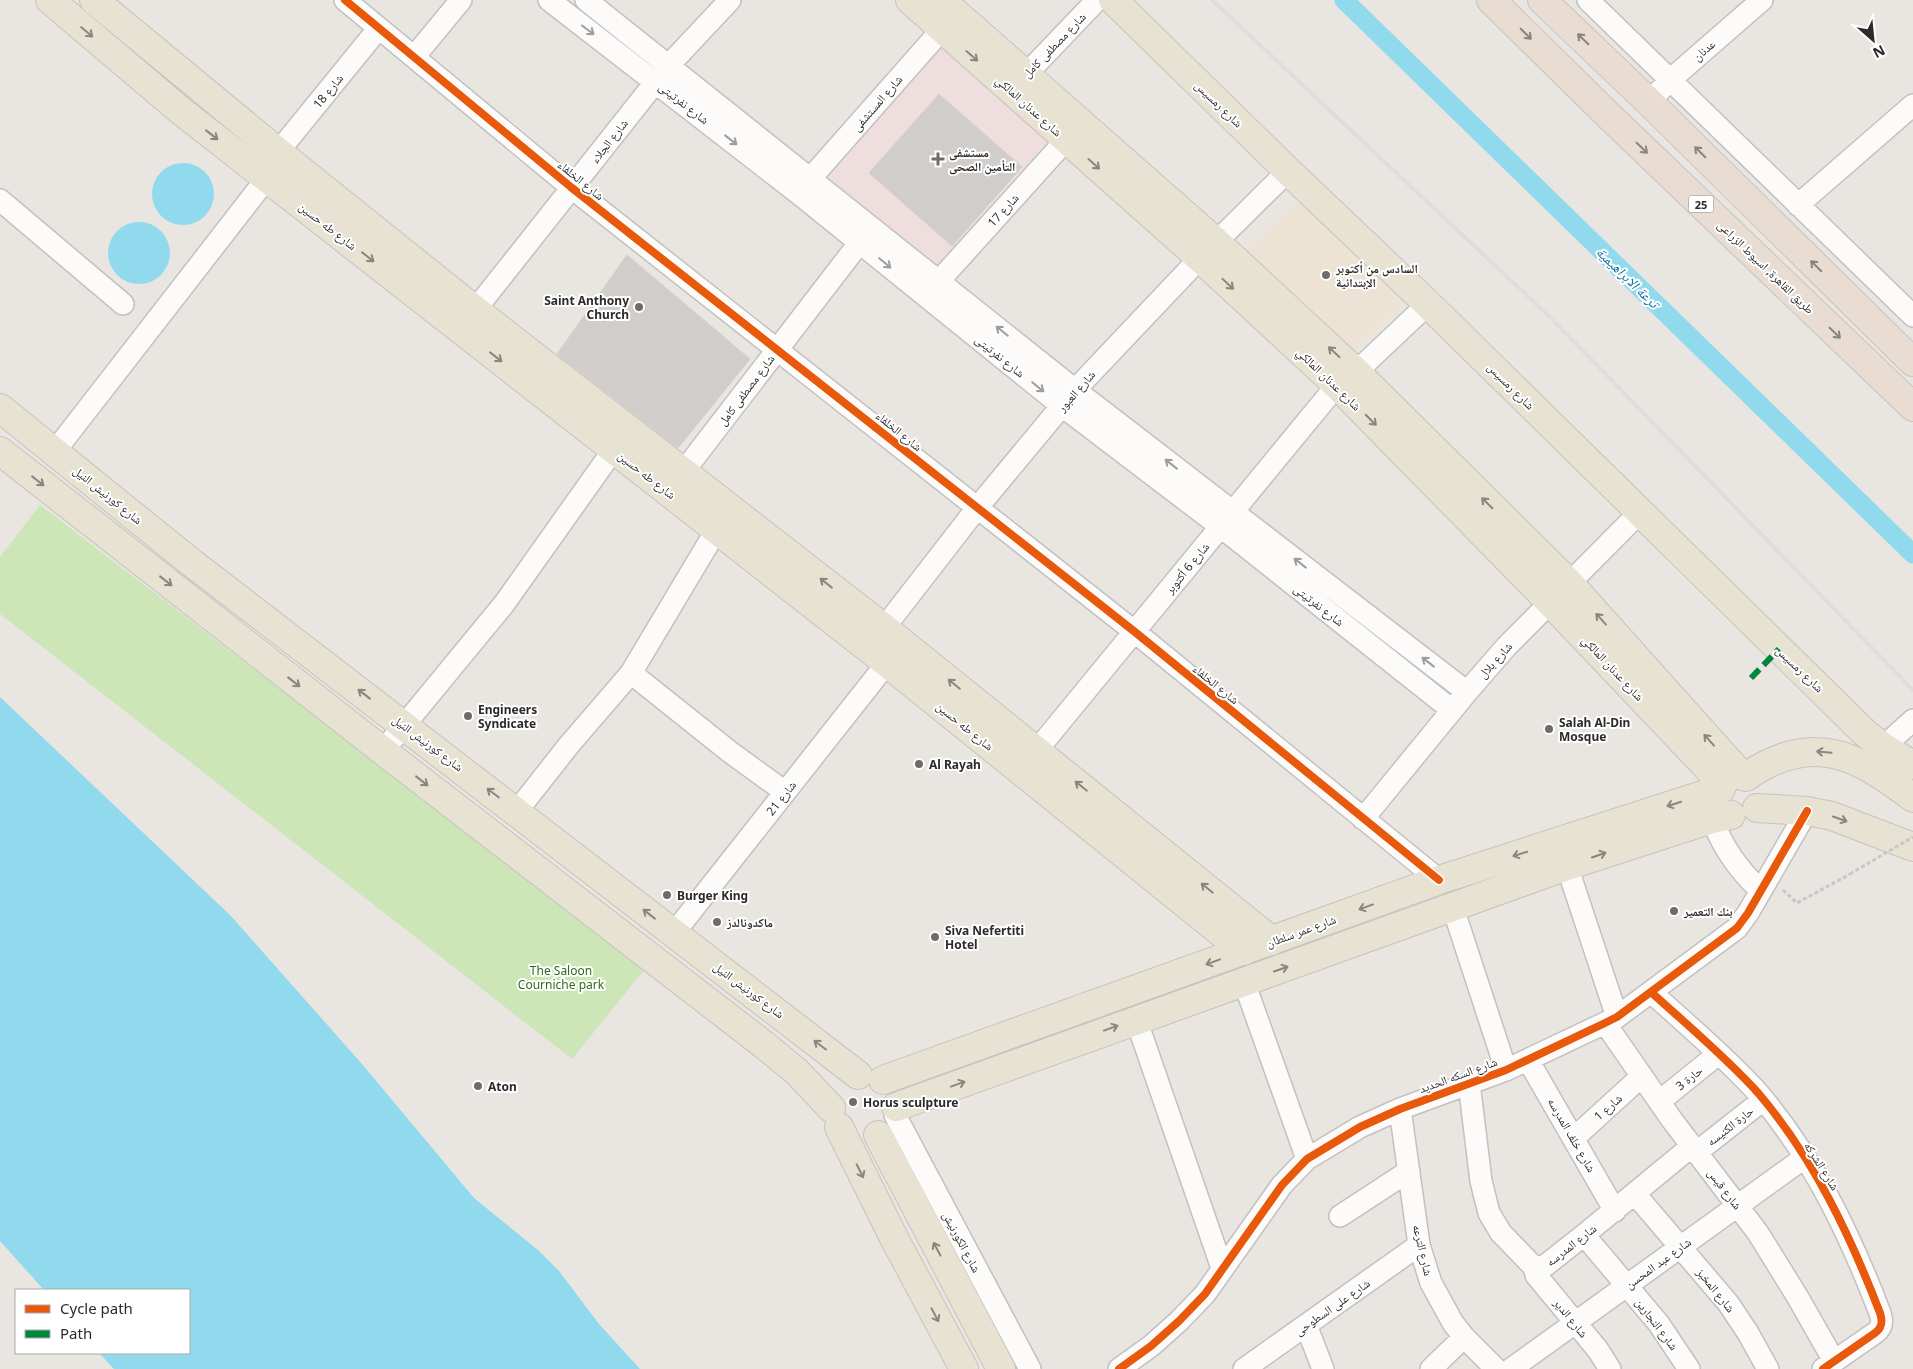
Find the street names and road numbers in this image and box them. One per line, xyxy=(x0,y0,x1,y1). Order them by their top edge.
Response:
street label: شارع مصطفى كامل xyxy=(1018,8,1090,81)
street label: عدنان xyxy=(1689,35,1719,65)
street label: شارع 18 xyxy=(309,70,347,112)
street label: شارع المستشفى xyxy=(848,71,906,135)
street label: شارع عدنان المالكي xyxy=(991,72,1066,142)
street label: شارع رمسيس xyxy=(1191,77,1247,131)
street label: شارع نفرتيتى xyxy=(655,78,713,128)
street label: شارع الجلاء xyxy=(586,115,632,167)
street label: شارع الخلفاء xyxy=(554,156,608,204)
street label: شارع 17 xyxy=(983,189,1023,230)
road number: 25 xyxy=(1688,195,1714,212)
street label: شارع طه حسين xyxy=(295,198,361,254)
street label: طريق القاهرة, اسيوط الزراعى xyxy=(1714,216,1818,318)
street label: شارع نفرتيتى xyxy=(971,331,1029,381)
street label: شارع عدنان المالكي xyxy=(1292,344,1365,416)
street label: شارع مصطفى كامل xyxy=(714,351,778,429)
street label: شارع رمسيس xyxy=(1484,359,1538,413)
street label: شارع العبور xyxy=(1053,366,1099,416)
street label: شارع الخلفاء xyxy=(872,407,926,455)
street label: شارع طه حسين xyxy=(614,447,680,503)
street label: شارع كورنيش النيل xyxy=(70,462,146,528)
street label: شارع 6 أكتوبر xyxy=(1160,539,1213,598)
street label: شارع نفرتيتى xyxy=(1290,580,1348,630)
street label: شارع عدنان المالكي xyxy=(1577,632,1648,706)
street label: شارع بلال xyxy=(1474,638,1516,682)
street label: شارع رمسيس xyxy=(1772,642,1828,696)
street label: شارع الخلفاء xyxy=(1189,660,1243,708)
street label: شارع طه حسين xyxy=(933,698,997,754)
street label: شارع كورنيش النيل xyxy=(389,711,467,775)
street label: شارع 21 xyxy=(762,777,800,819)
street label: شارع عمر سلطان xyxy=(1264,910,1338,952)
street label: شارع كورنيش النيل xyxy=(710,958,788,1022)
street label: شارع السكه الحديد xyxy=(1416,1053,1500,1097)
street label: حارة 3 xyxy=(1672,1062,1706,1094)
street label: شارع 1 xyxy=(1590,1090,1626,1124)
street label: شارع خلف المدرسه xyxy=(1544,1095,1600,1175)
street label: حارة الكنيسه xyxy=(1703,1102,1757,1150)
street label: شارع الشركه xyxy=(1800,1138,1844,1194)
street label: شارع قيس xyxy=(1704,1165,1746,1213)
street label: شارع الكورنيش xyxy=(939,1208,985,1276)
street label: شارع المدرسه xyxy=(1542,1220,1600,1270)
street label: شارع الترعه xyxy=(1409,1223,1437,1277)
street label: شارع عبد المحسن xyxy=(1622,1233,1694,1293)
street label: شارع المخبز xyxy=(1692,1263,1739,1316)
street label: شارع على السطوحى xyxy=(1291,1275,1373,1339)
street label: شارع الدير xyxy=(1549,1294,1592,1341)
street label: شارع النجارين xyxy=(1632,1294,1682,1354)

